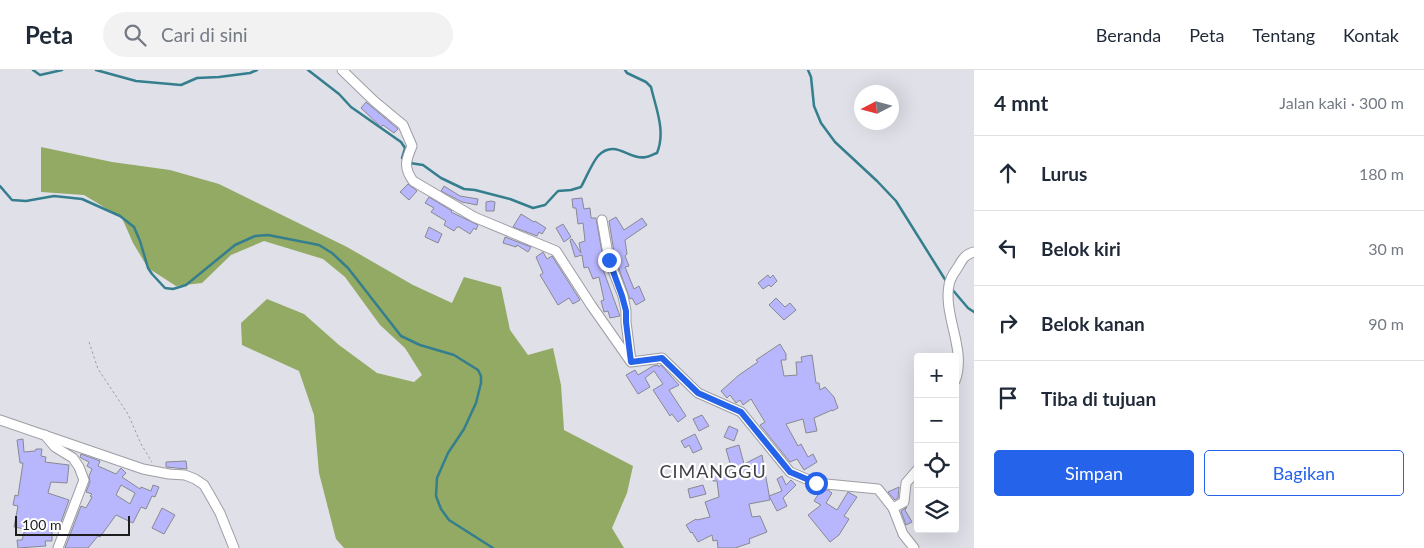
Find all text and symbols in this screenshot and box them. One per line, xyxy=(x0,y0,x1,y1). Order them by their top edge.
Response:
search box xyxy=(103,12,453,57)
text: Peta xyxy=(25,20,73,49)
icon: search xyxy=(121,21,149,49)
text: Cari di sini xyxy=(161,23,248,46)
text: Beranda xyxy=(1096,24,1161,46)
text: Peta xyxy=(1189,24,1224,46)
text: Tentang xyxy=(1252,24,1315,46)
text: Kontak xyxy=(1343,24,1399,46)
north arrow xyxy=(854,85,899,130)
text: 4 mnt xyxy=(994,90,1048,115)
text: Jalan kaki · 300 m xyxy=(1279,93,1404,112)
icon: ahead xyxy=(994,159,1022,187)
text: Lurus xyxy=(1041,162,1087,185)
text: 180 m xyxy=(1359,164,1404,183)
icon: left xyxy=(994,234,1022,262)
text: Belok kiri xyxy=(1041,237,1121,260)
text: 30 m xyxy=(1368,239,1404,258)
route end xyxy=(598,249,621,272)
icon: right xyxy=(994,309,1022,337)
text: Belok kanan xyxy=(1041,312,1145,335)
text: 90 m xyxy=(1368,314,1404,333)
map controls xyxy=(914,353,959,533)
button: + xyxy=(914,353,959,398)
icon: arrive xyxy=(994,384,1022,412)
text: Tiba di tujuan xyxy=(1041,387,1156,410)
button: − xyxy=(914,398,959,443)
button: locate xyxy=(914,443,959,488)
button: Simpan xyxy=(994,450,1194,496)
button: Bagikan xyxy=(1204,450,1404,496)
district label: CIMANGGU xyxy=(659,460,767,482)
route start xyxy=(805,472,828,495)
button: layers xyxy=(914,488,959,533)
scale bar xyxy=(15,513,130,536)
text: 100 m xyxy=(22,516,61,533)

